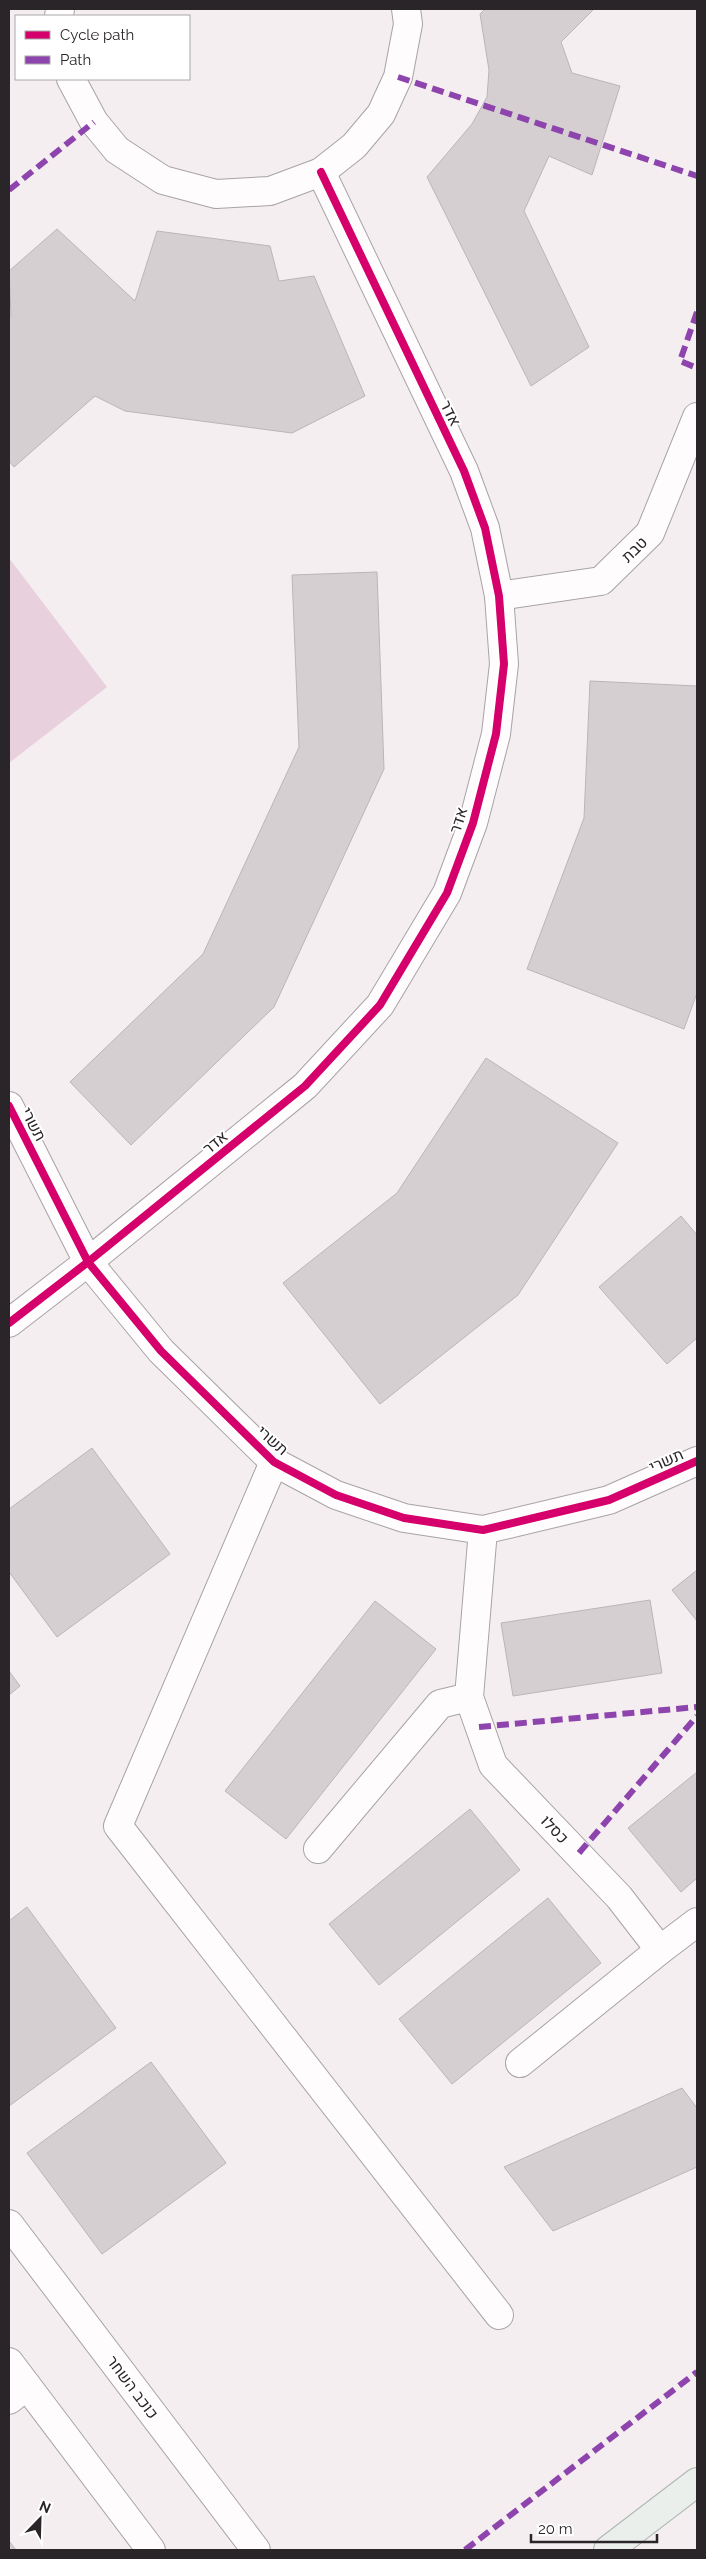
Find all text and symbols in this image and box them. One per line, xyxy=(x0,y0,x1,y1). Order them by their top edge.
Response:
legend xyxy=(15,15,190,80)
text: Cycle path xyxy=(60,26,134,44)
text: Path xyxy=(60,51,91,69)
street label: אדר xyxy=(436,397,465,429)
street label: טבת xyxy=(618,533,651,566)
street label: אדר xyxy=(445,805,472,836)
street label: תשרי xyxy=(17,1104,50,1144)
street label: אדר xyxy=(199,1127,232,1158)
street label: תשרי xyxy=(253,1422,292,1459)
street label: תשרי xyxy=(646,1445,686,1476)
street label: כסלו xyxy=(537,1811,572,1847)
street label: כוכב השחר xyxy=(103,2352,162,2423)
north arrow xyxy=(15,2494,65,2544)
text: N xyxy=(37,2498,53,2516)
scale bar xyxy=(531,2512,657,2544)
text: 20 m xyxy=(538,2520,573,2538)

